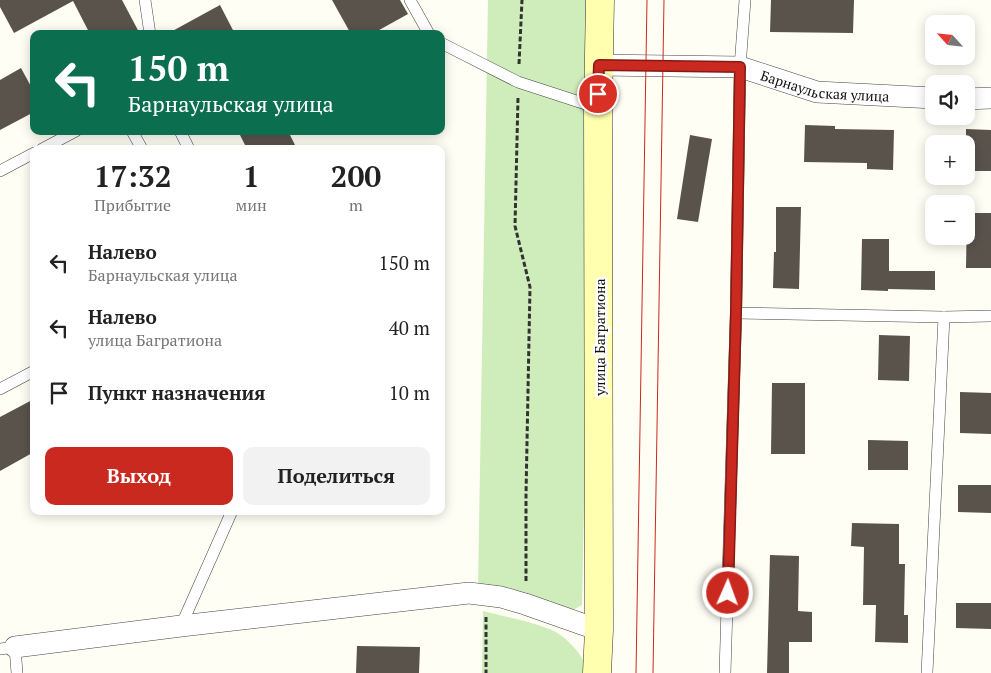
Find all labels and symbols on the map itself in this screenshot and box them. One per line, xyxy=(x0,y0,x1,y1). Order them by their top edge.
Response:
north arrow xyxy=(925,15,975,65)
street label: Барнаульская улица xyxy=(758,65,890,105)
pin xyxy=(577,73,619,115)
street label: улица Багратиона xyxy=(590,278,609,397)
position arrow xyxy=(701,566,753,618)

